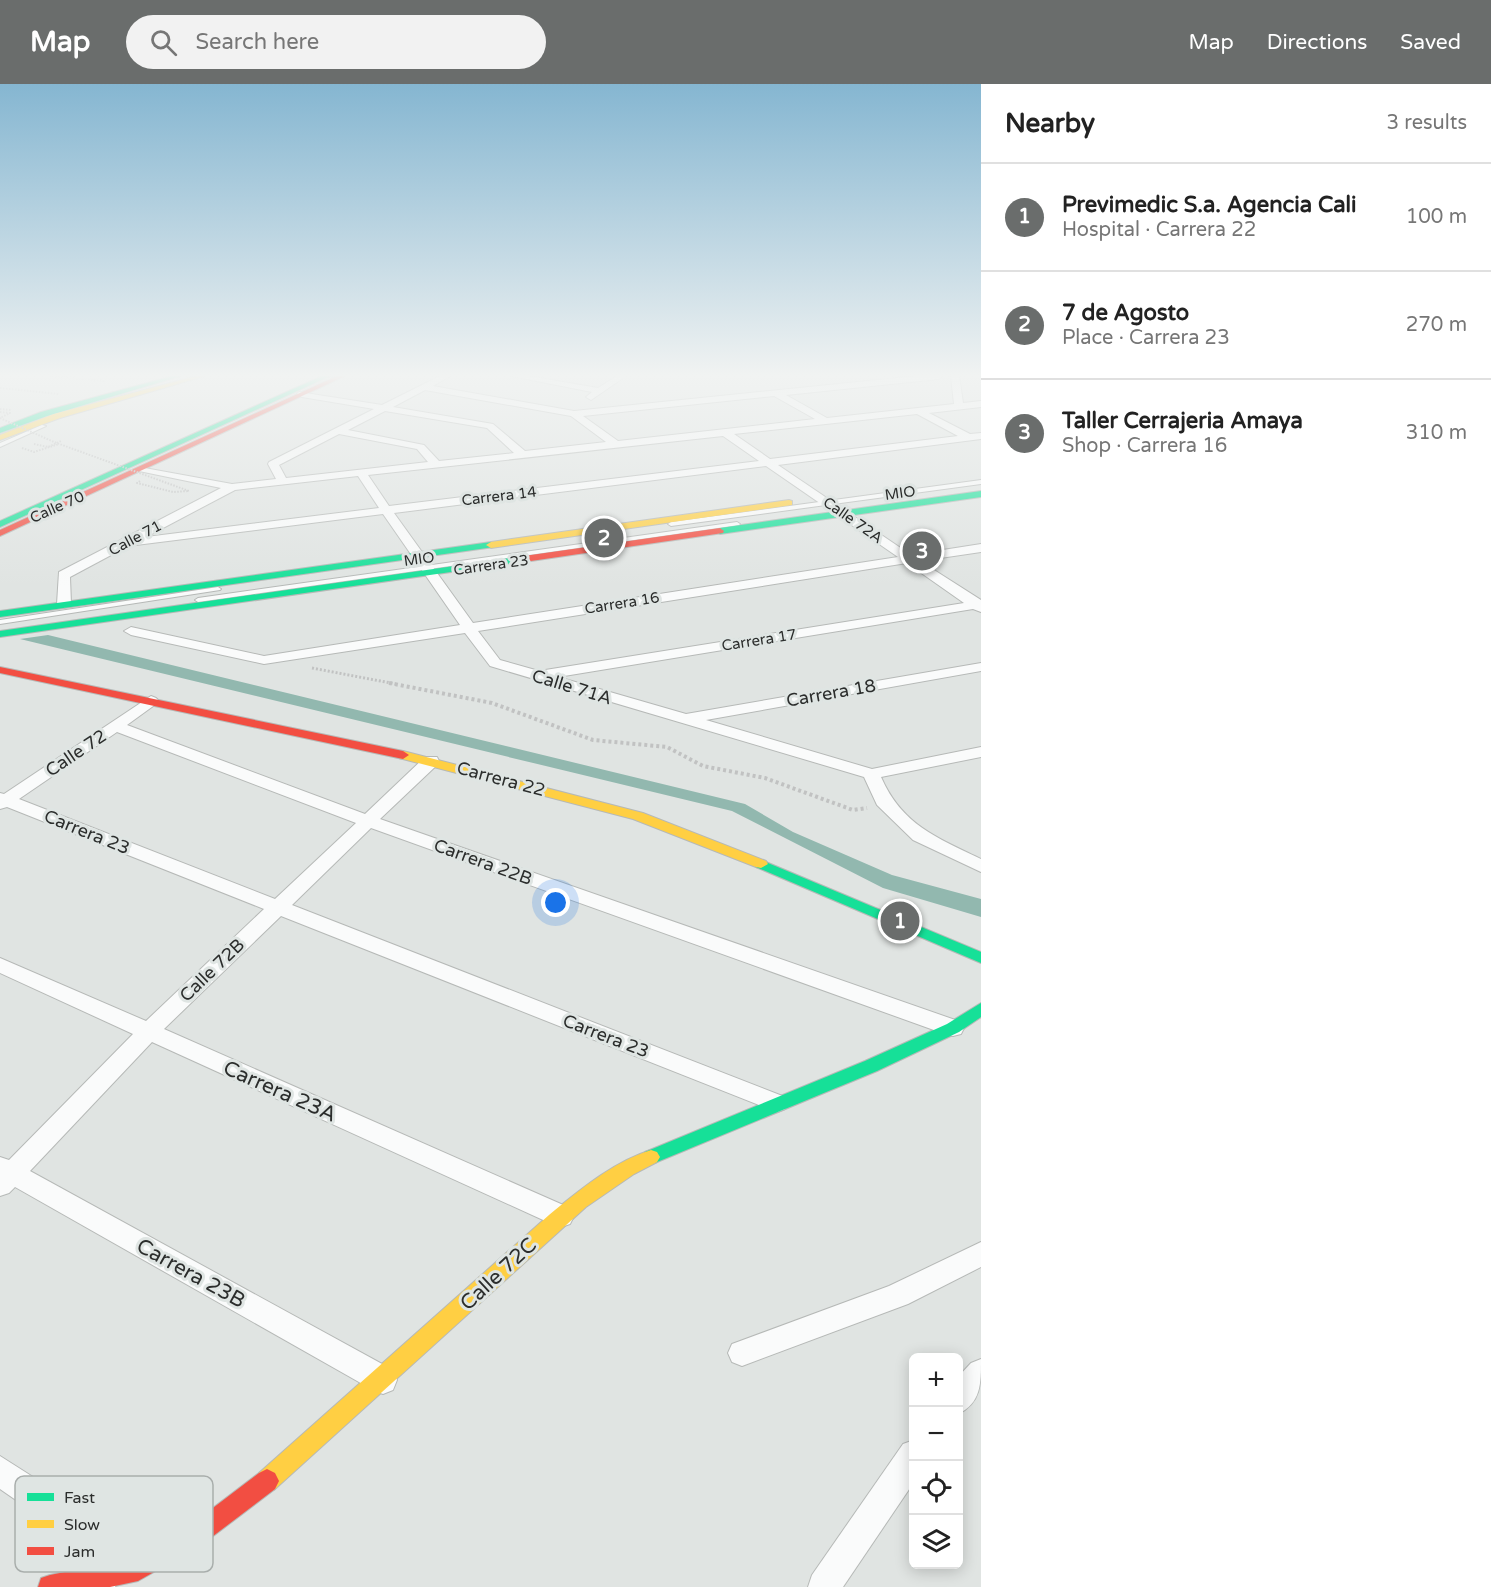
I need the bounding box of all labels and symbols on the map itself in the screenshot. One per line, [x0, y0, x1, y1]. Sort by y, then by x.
street label: Carrera 14 [460, 482, 538, 510]
street label: MIO [883, 482, 917, 504]
street label: Calle 70 [27, 487, 87, 527]
street label: Calle 72A [820, 493, 886, 547]
pin: 2 [584, 516, 624, 560]
street label: Calle 71 [105, 517, 165, 559]
pin: 3 [902, 528, 942, 574]
street label: MIO [402, 548, 436, 570]
street label: Carrera 23 [452, 551, 530, 579]
street label: Carrera 16 [583, 588, 661, 618]
street label: Carrera 17 [720, 625, 798, 655]
street label: Calle 71A [529, 664, 615, 710]
street label: Carrera 18 [784, 674, 878, 712]
street label: Calle 72 [41, 725, 111, 781]
street label: Carrera 22 [454, 757, 548, 801]
street label: Carrera 23 [41, 805, 133, 859]
street label: Carrera 22B [431, 834, 535, 890]
your location [541, 888, 570, 917]
pin: 1 [880, 898, 920, 944]
street label: Calle 72B [175, 934, 249, 1006]
street label: Carrera 23 [560, 1009, 652, 1063]
street label: Carrera 23A [219, 1055, 340, 1128]
street label: Carrera 23B [132, 1233, 249, 1314]
street label: Calle 72C [455, 1233, 542, 1316]
legend [15, 1476, 213, 1572]
text: Fast [64, 1488, 95, 1508]
text: Slow [64, 1515, 100, 1535]
text: Jam [64, 1542, 95, 1562]

